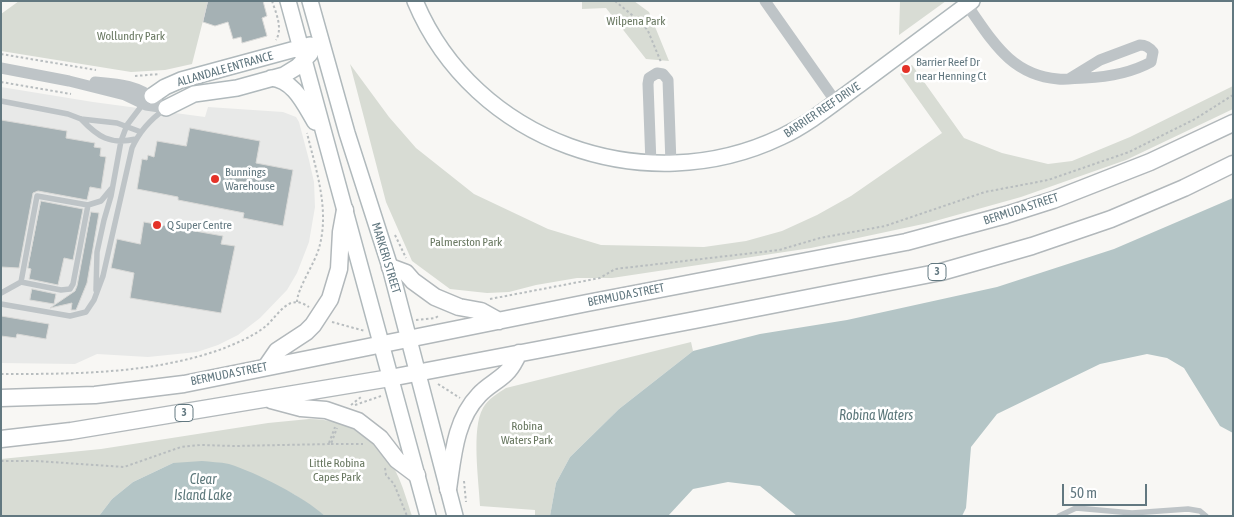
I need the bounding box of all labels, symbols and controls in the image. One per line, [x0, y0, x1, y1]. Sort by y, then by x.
park label: Wilpena Park [607, 14, 665, 28]
park label: Wollundry Park [97, 29, 165, 43]
street label: ALLANDALE ENTRANCE [175, 48, 275, 90]
place label: Barrier Reef Dr near Henning Ct [916, 55, 986, 83]
marker: Barrier Reef Dr near Henning Ct [900, 63, 912, 75]
street label: BARRIER REEF DRIVE [781, 79, 863, 141]
place label: Bunnings Warehouse [225, 165, 275, 193]
marker: Bunnings Warehouse [209, 173, 221, 185]
street label: BERMUDA STREET [982, 190, 1060, 228]
place label: Q Super Centre [167, 218, 232, 232]
marker: Q Super Centre [151, 219, 163, 231]
street label: MARKERI STREET [368, 221, 404, 295]
park label: Palmerston Park [430, 235, 502, 249]
road number: 3 [928, 264, 946, 280]
street label: BERMUDA STREET [586, 280, 666, 310]
street label: BERMUDA STREET [189, 359, 269, 389]
road number: 3 [175, 404, 193, 422]
water label: Robina Waters [839, 408, 913, 424]
park label: Robina Waters Park [501, 419, 553, 447]
park label: Little Robina Capes Park [309, 456, 365, 484]
water label: Clear Island Lake [174, 472, 232, 504]
scale bar [1064, 474, 1149, 506]
text: 50 m [1070, 484, 1097, 501]

